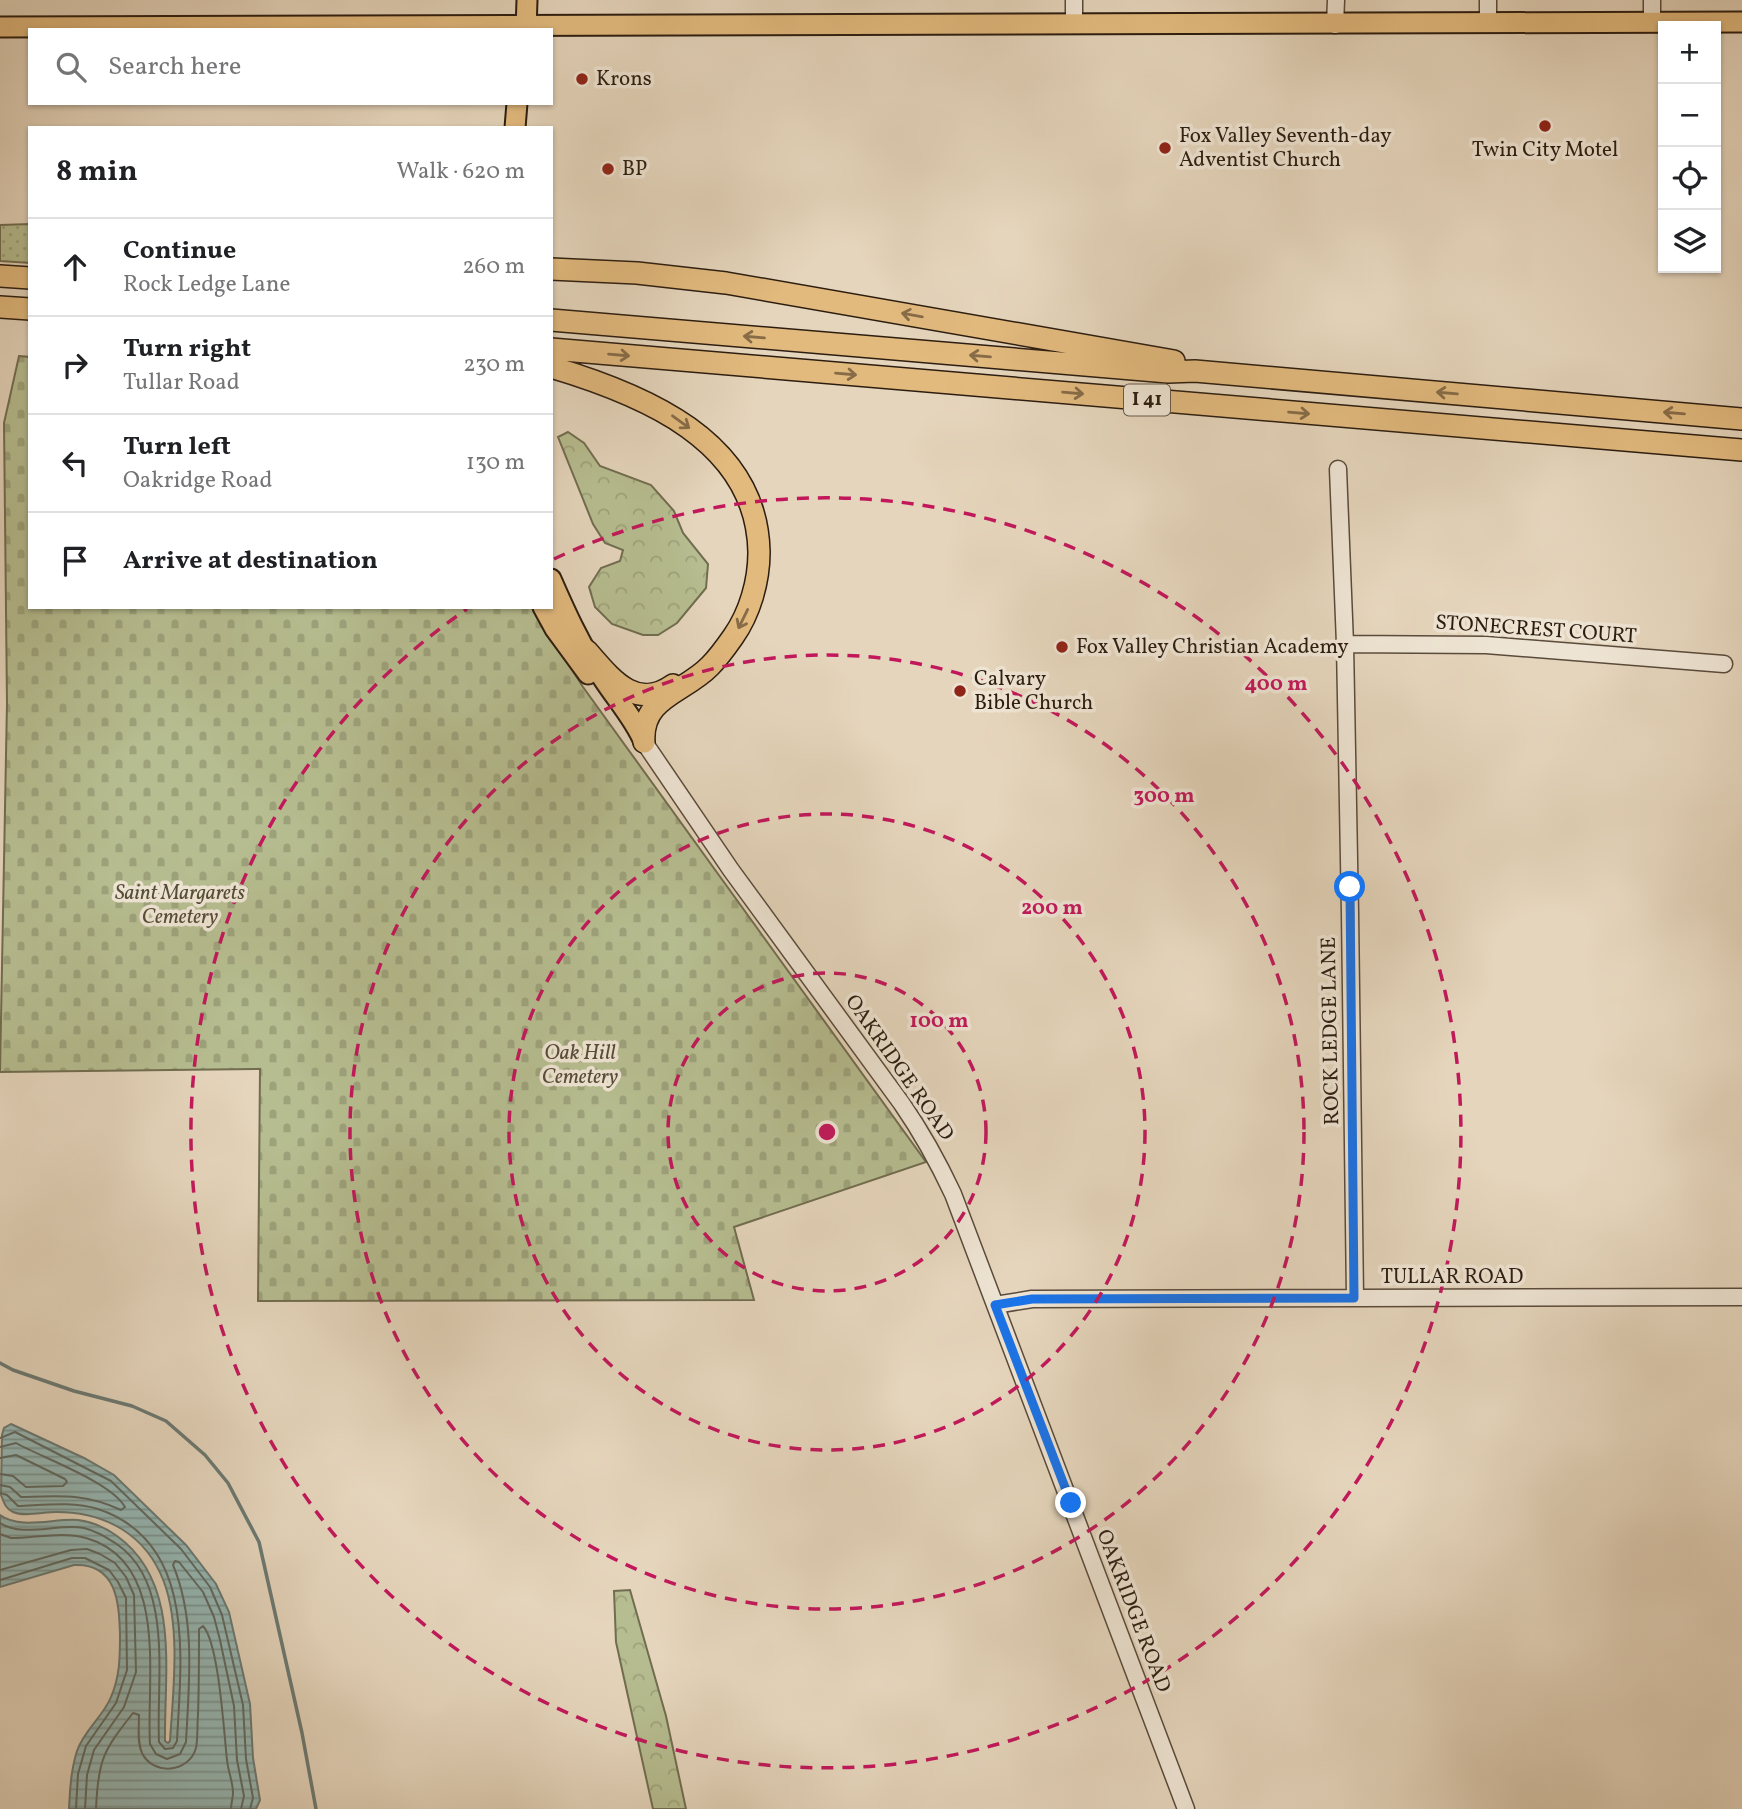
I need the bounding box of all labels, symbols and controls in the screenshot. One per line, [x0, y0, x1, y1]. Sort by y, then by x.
map controls [1658, 21, 1721, 273]
button: + [1658, 21, 1721, 84]
search box [28, 28, 553, 105]
icon: search [52, 48, 90, 86]
text: Search here [108, 49, 241, 85]
place label: Krons [596, 65, 652, 94]
marker: Krons [574, 71, 590, 87]
button: − [1658, 84, 1721, 147]
marker: Twin City Motel [1537, 118, 1553, 134]
place label: Fox Valley Seventh-day Adventist Church [1179, 122, 1392, 175]
place label: Twin City Motel [1472, 136, 1618, 165]
marker: Fox Valley Seventh-day Adventist Church [1157, 140, 1173, 156]
button: locate [1658, 147, 1721, 210]
text: 8 min [56, 151, 138, 193]
place label: BP [622, 155, 647, 184]
text: Walk · 620 m [396, 156, 525, 188]
marker: BP [600, 161, 616, 177]
button: layers [1658, 210, 1721, 273]
text: Continue [123, 233, 236, 269]
icon: ahead [56, 248, 94, 286]
text: 260 m [462, 251, 525, 283]
text: Rock Ledge Lane [123, 269, 290, 301]
one-way arrow [901, 308, 924, 322]
one-way arrow [743, 330, 765, 343]
text: Turn right [123, 331, 251, 367]
icon: right [56, 346, 94, 384]
text: 230 m [463, 349, 525, 381]
one-way arrow [607, 349, 630, 362]
one-way arrow [969, 349, 992, 362]
text: Tullar Road [123, 367, 240, 399]
one-way arrow [834, 368, 857, 381]
road number: I 41 [1124, 384, 1170, 416]
one-way arrow [1437, 386, 1459, 399]
one-way arrow [1061, 387, 1083, 400]
one-way arrow [1663, 406, 1686, 419]
one-way arrow [1288, 407, 1310, 420]
one-way arrow [671, 415, 690, 430]
text: Turn left [123, 429, 231, 465]
icon: left [56, 444, 94, 482]
text: 130 m [466, 447, 525, 479]
text: Oakridge Road [123, 465, 273, 497]
icon: arrive [56, 542, 94, 580]
text: Arrive at destination [123, 543, 378, 579]
one-way arrow [736, 608, 749, 629]
street label: STONECREST COURT [1434, 608, 1638, 652]
place label: Fox Valley Christian Academy [1076, 633, 1349, 662]
marker: Fox Valley Christian Academy [1054, 639, 1070, 655]
place label: Calvary Bible Church [974, 665, 1093, 718]
text: 400 m [1245, 670, 1307, 699]
marker: Calvary Bible Church [952, 683, 968, 699]
text: 300 m [1134, 782, 1194, 811]
route start [1334, 871, 1365, 902]
park label: Saint Margarets Cemetery [115, 879, 245, 932]
text: 200 m [1021, 894, 1083, 923]
street label: ROCK LEDGE LANE [1315, 937, 1347, 1125]
street label: OAKRIDGE ROAD [838, 989, 960, 1147]
text: 100 m [909, 1007, 969, 1036]
park label: Oak Hill Cemetery [542, 1039, 619, 1092]
centre of rings [815, 1120, 839, 1144]
street label: TULLAR ROAD [1381, 1263, 1523, 1292]
route end [1055, 1487, 1086, 1518]
street label: OAKRIDGE ROAD [1089, 1525, 1177, 1697]

